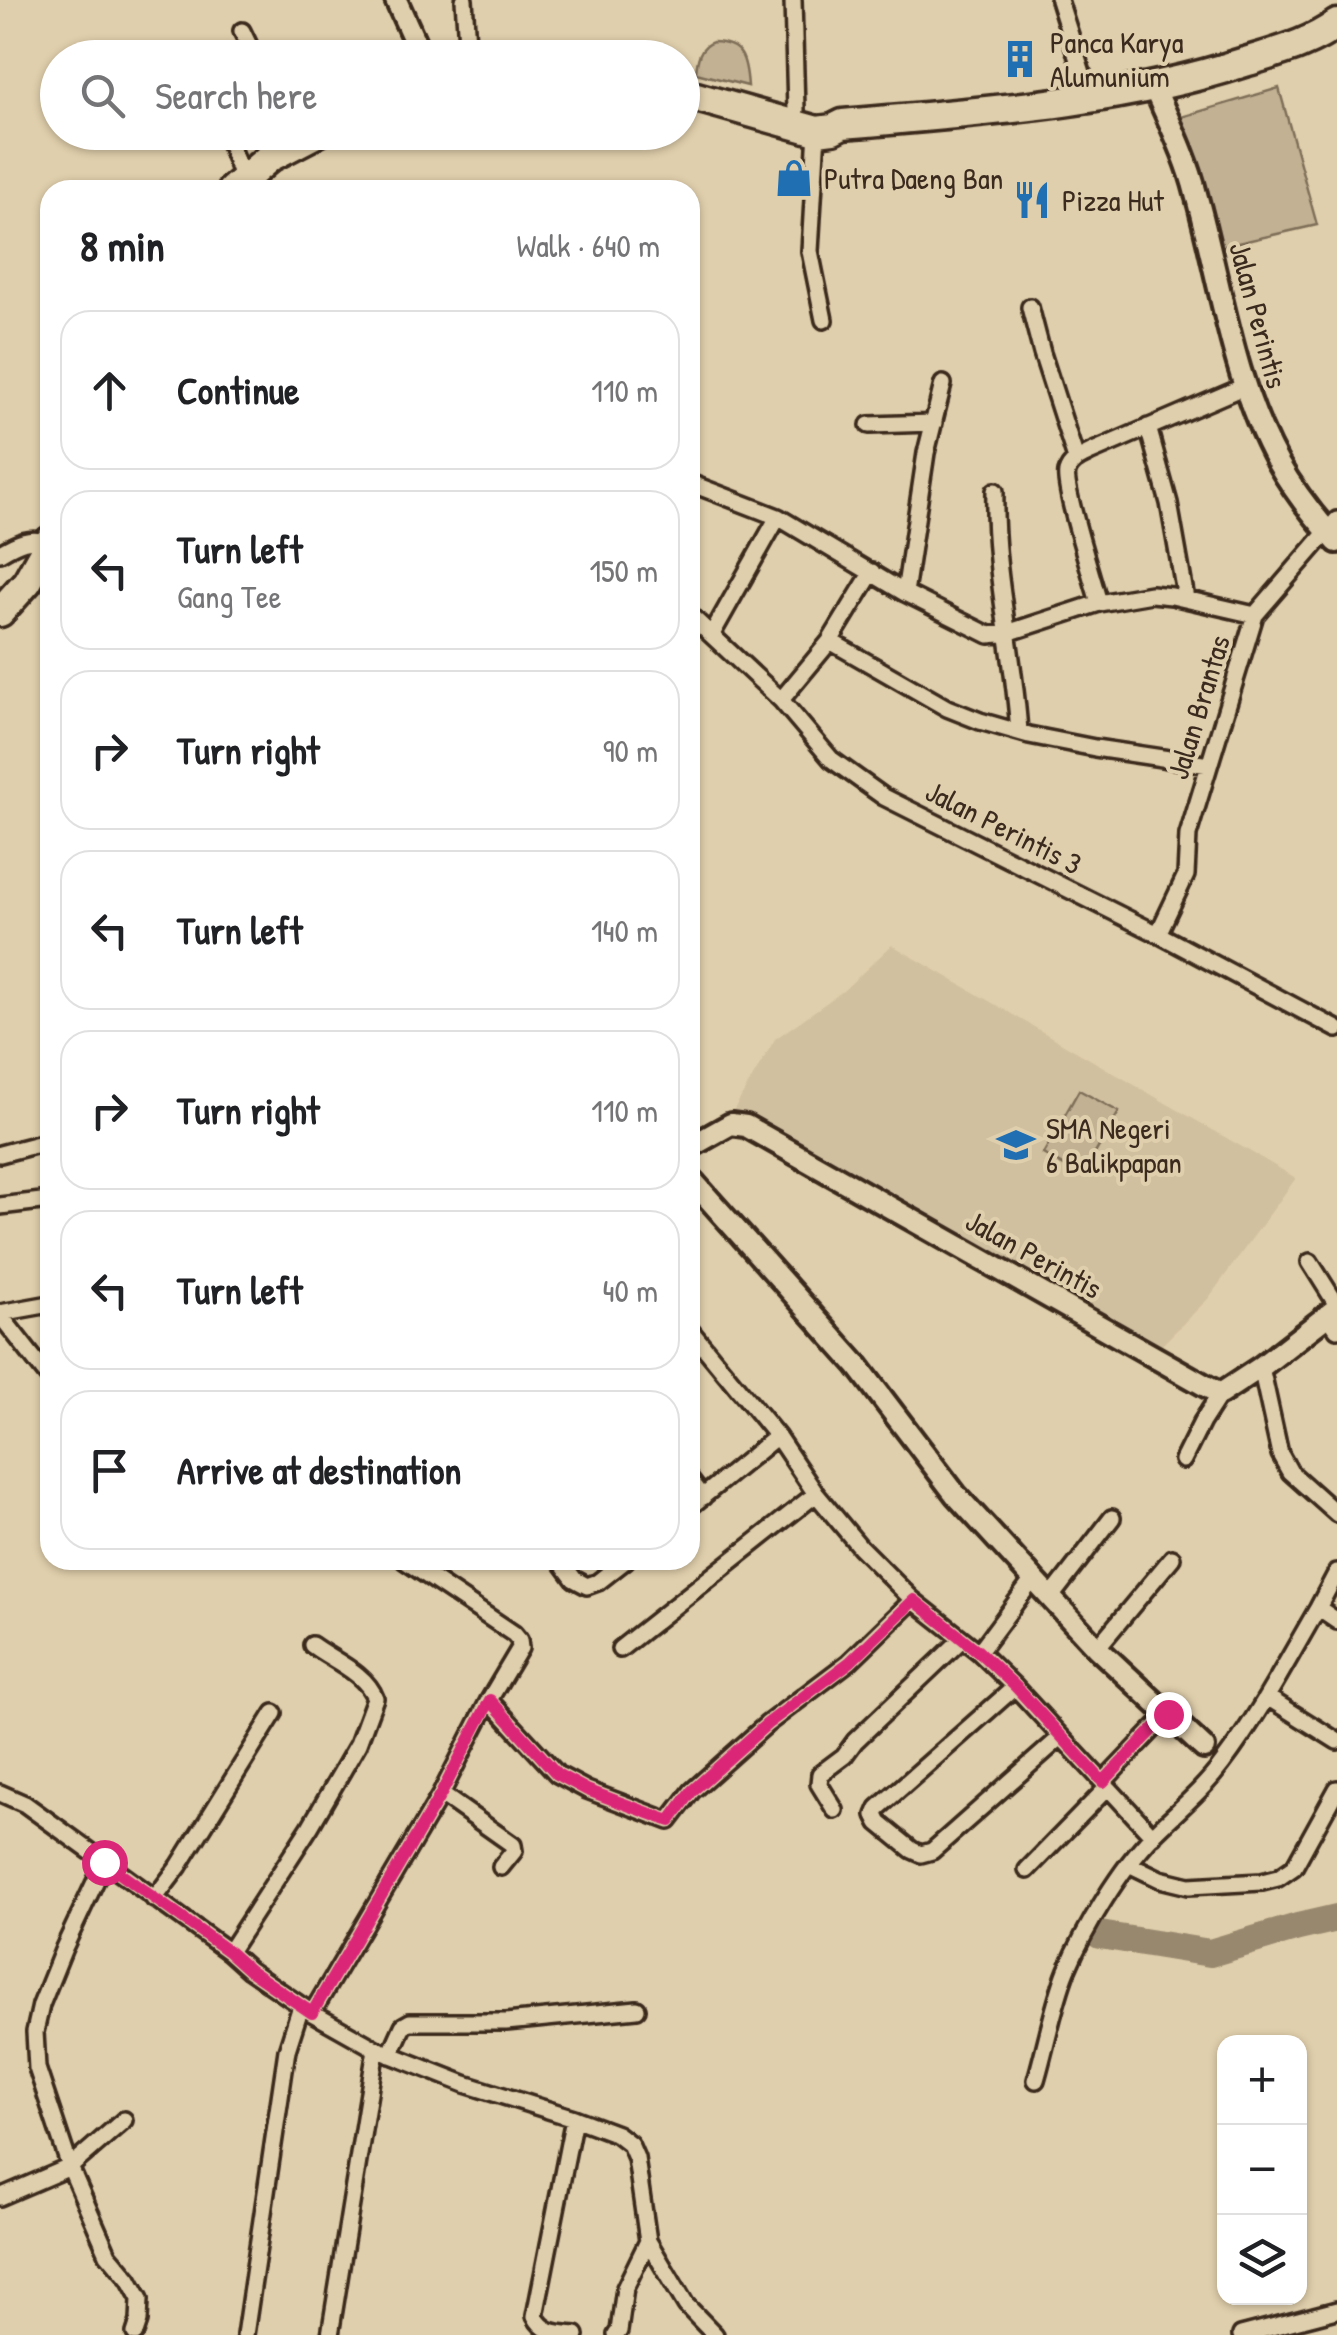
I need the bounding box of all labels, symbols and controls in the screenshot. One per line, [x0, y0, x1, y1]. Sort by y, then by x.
place label: Panca Karya Alumunium [1050, 22, 1184, 96]
building icon: Panca Karya Alumunium [999, 38, 1041, 80]
search box [40, 40, 700, 150]
icon: search [75, 68, 130, 123]
text: Search here [155, 69, 317, 121]
shop icon: Putra Daeng Ban [773, 157, 815, 199]
place label: Putra Daeng Ban [824, 158, 1003, 198]
restaurant icon: Pizza Hut [1011, 179, 1053, 221]
place label: Pizza Hut [1062, 180, 1165, 220]
text: 8 min [80, 217, 165, 274]
text: Walk · 640 m [517, 224, 660, 267]
street label: Jalan Perintis [1220, 237, 1298, 393]
icon: ahead [82, 363, 137, 418]
text: Continue [177, 364, 299, 416]
text: 110 m [591, 369, 658, 412]
text: Turn left [177, 523, 302, 575]
icon: left [82, 543, 137, 598]
text: 150 m [589, 549, 658, 592]
text: Gang Tee [177, 575, 281, 618]
street label: Jalan Brantas [1157, 630, 1239, 784]
icon: right [82, 723, 137, 778]
text: Turn right [177, 724, 320, 776]
text: 90 m [603, 729, 658, 772]
street label: Jalan Perintis 3 [919, 771, 1089, 883]
icon: left [82, 903, 137, 958]
text: Turn left [177, 904, 302, 956]
text: 140 m [591, 909, 658, 952]
icon: right [82, 1083, 137, 1138]
text: Turn right [177, 1084, 320, 1136]
text: 110 m [591, 1089, 658, 1132]
place label: SMA Negeri 6 Balikpapan [1046, 1108, 1182, 1182]
school or university icon: SMA Negeri 6 Balikpapan [995, 1124, 1037, 1166]
street label: Jalan Perintis [959, 1200, 1109, 1308]
icon: left [82, 1263, 137, 1318]
text: Turn left [177, 1264, 302, 1316]
text: 40 m [603, 1269, 658, 1312]
icon: arrive [82, 1443, 137, 1498]
text: Arrive at destination [177, 1444, 461, 1496]
route end [1146, 1692, 1192, 1738]
route start [82, 1840, 128, 1886]
map controls [1217, 2035, 1307, 2305]
button: + [1217, 2035, 1307, 2125]
button: − [1217, 2125, 1307, 2215]
button: layers [1217, 2215, 1307, 2305]

